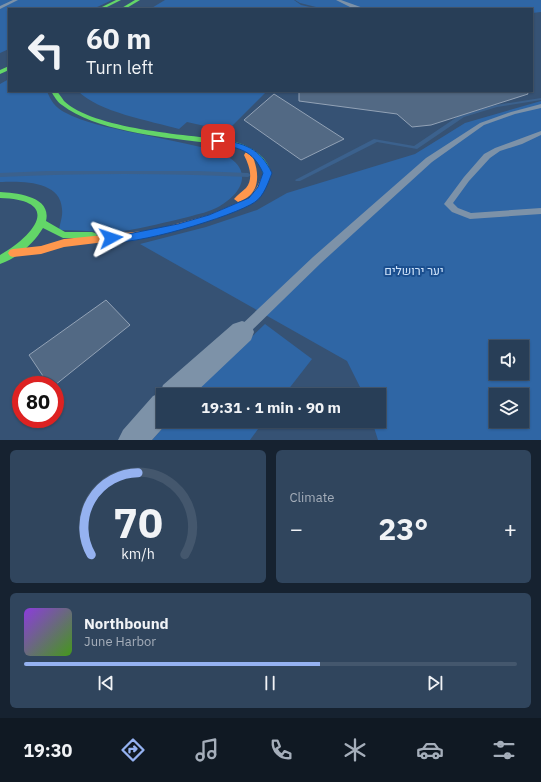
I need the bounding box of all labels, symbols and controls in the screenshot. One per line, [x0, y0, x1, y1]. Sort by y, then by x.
text: 60 m [86, 20, 151, 57]
icon: left [20, 24, 72, 76]
text: Turn left [86, 56, 154, 79]
pin [201, 124, 235, 158]
icon: arrive [207, 130, 229, 152]
position arrow [90, 217, 132, 259]
park label: יער ירושלים [384, 263, 444, 278]
map controls [489, 340, 529, 428]
button: sound [489, 340, 529, 380]
speed limit sign: 80 [12, 376, 64, 428]
button: layers [489, 388, 529, 428]
text: 19:31 · 1 min · 90 m [201, 398, 341, 417]
text: Climate [290, 489, 334, 506]
text: 70 [113, 494, 163, 548]
text: 23° [378, 509, 428, 548]
text: − [290, 514, 303, 543]
text: + [504, 514, 517, 543]
text: km/h [121, 543, 155, 562]
text: Northbound [84, 614, 169, 633]
text: June Harbor [84, 633, 156, 650]
icon: previous [95, 672, 117, 694]
icon: pause [259, 672, 281, 694]
icon: next [424, 672, 446, 694]
icon: directions [119, 736, 147, 764]
icon: music [193, 736, 221, 764]
icon: phone [267, 736, 295, 764]
icon: climate [341, 736, 369, 764]
icon: car [416, 736, 444, 764]
icon: filters [490, 736, 518, 764]
text: 19:30 [23, 739, 72, 762]

